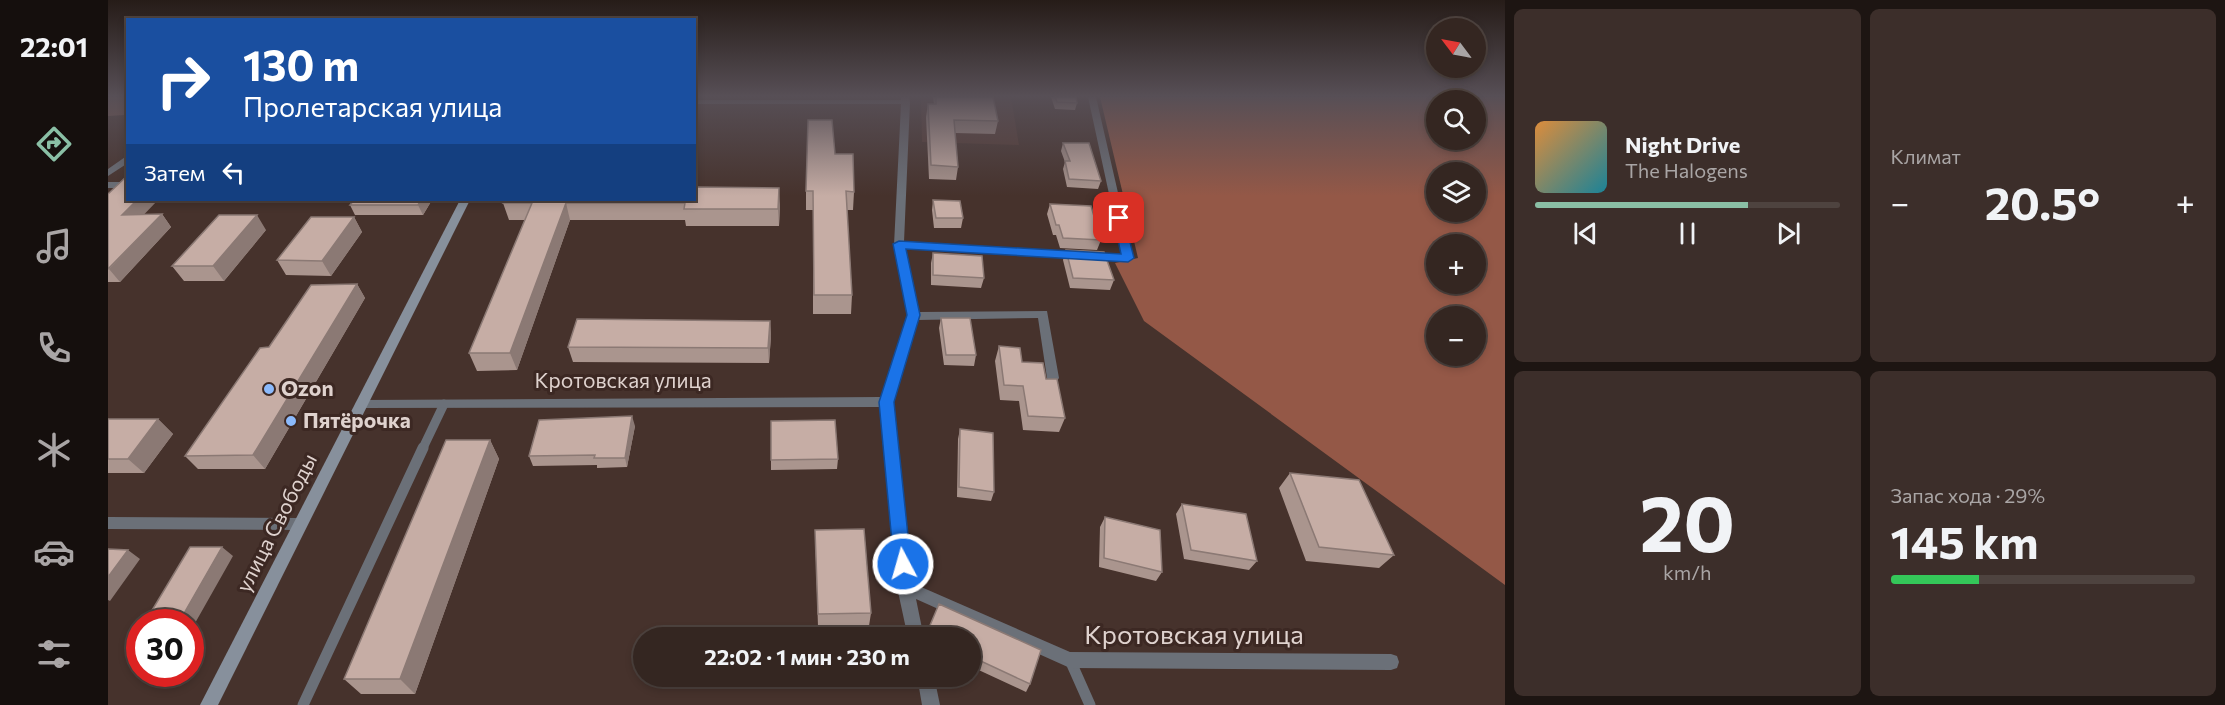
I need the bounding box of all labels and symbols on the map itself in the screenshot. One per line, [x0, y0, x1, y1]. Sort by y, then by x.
north arrow [1426, 18, 1486, 78]
pin [1093, 192, 1144, 243]
street label: Кротовская улица [534, 367, 712, 392]
place label: Ozon [281, 375, 334, 400]
marker: Ozon [262, 382, 276, 396]
place label: Пятёрочка [303, 407, 411, 432]
marker: Пятёрочка [284, 414, 298, 428]
street label: улица Свободы [230, 449, 321, 596]
position arrow [871, 532, 935, 596]
speed limit sign: 30 [126, 609, 204, 687]
street label: Кротовская улица [1084, 618, 1304, 649]

